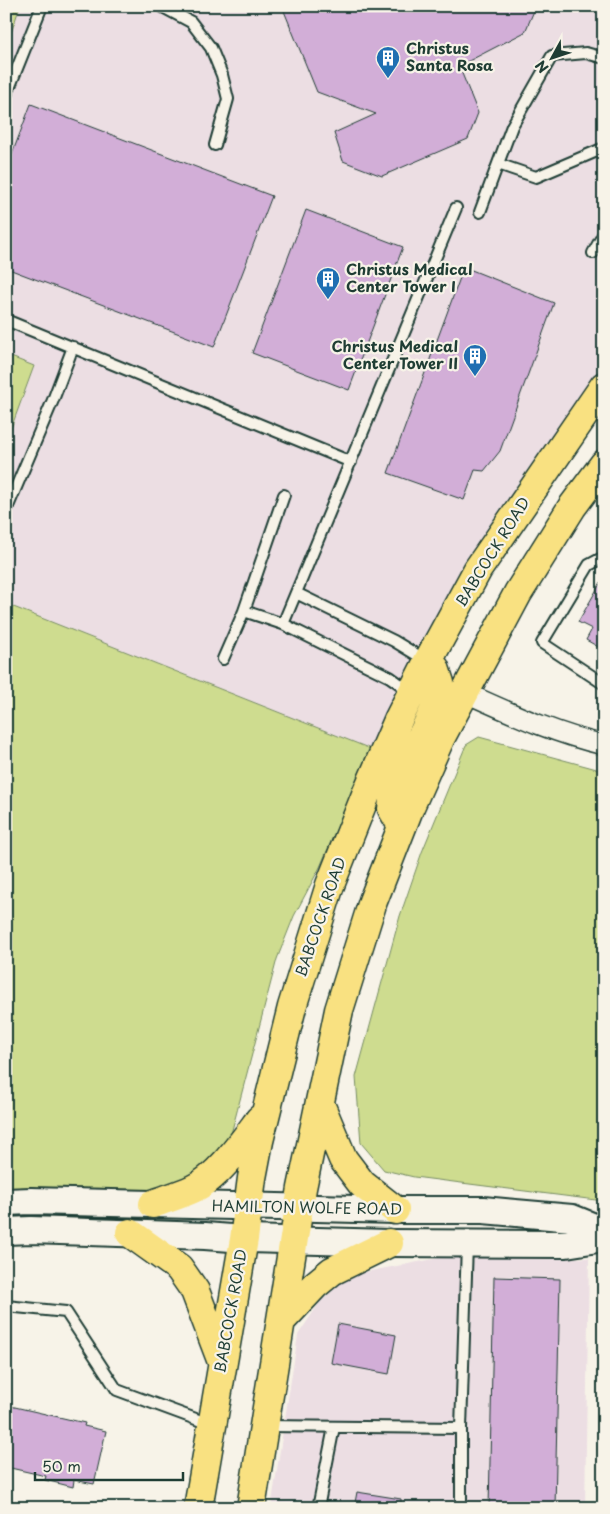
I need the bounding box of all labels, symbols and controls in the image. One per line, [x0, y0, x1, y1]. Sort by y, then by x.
north arrow [528, 32, 578, 82]
place label: Christus Santa Rosa [406, 36, 493, 76]
building icon: Christus Santa Rosa [375, 45, 401, 79]
text: N [530, 56, 553, 78]
place label: Christus Medical Center Tower I [346, 257, 473, 297]
building icon: Christus Medical Center Tower I [315, 266, 341, 300]
place label: Christus Medical Center Tower II [331, 334, 458, 374]
building icon: Christus Medical Center Tower II [462, 343, 488, 377]
street label: BABCOCK ROAD [449, 492, 535, 611]
street label: BABCOCK ROAD [288, 853, 351, 980]
street label: HAMILTON WOLFE ROAD [212, 1193, 402, 1220]
street label: BABCOCK ROAD [207, 1247, 252, 1375]
scale bar [35, 1449, 182, 1481]
text: 50 m [42, 1454, 81, 1477]

